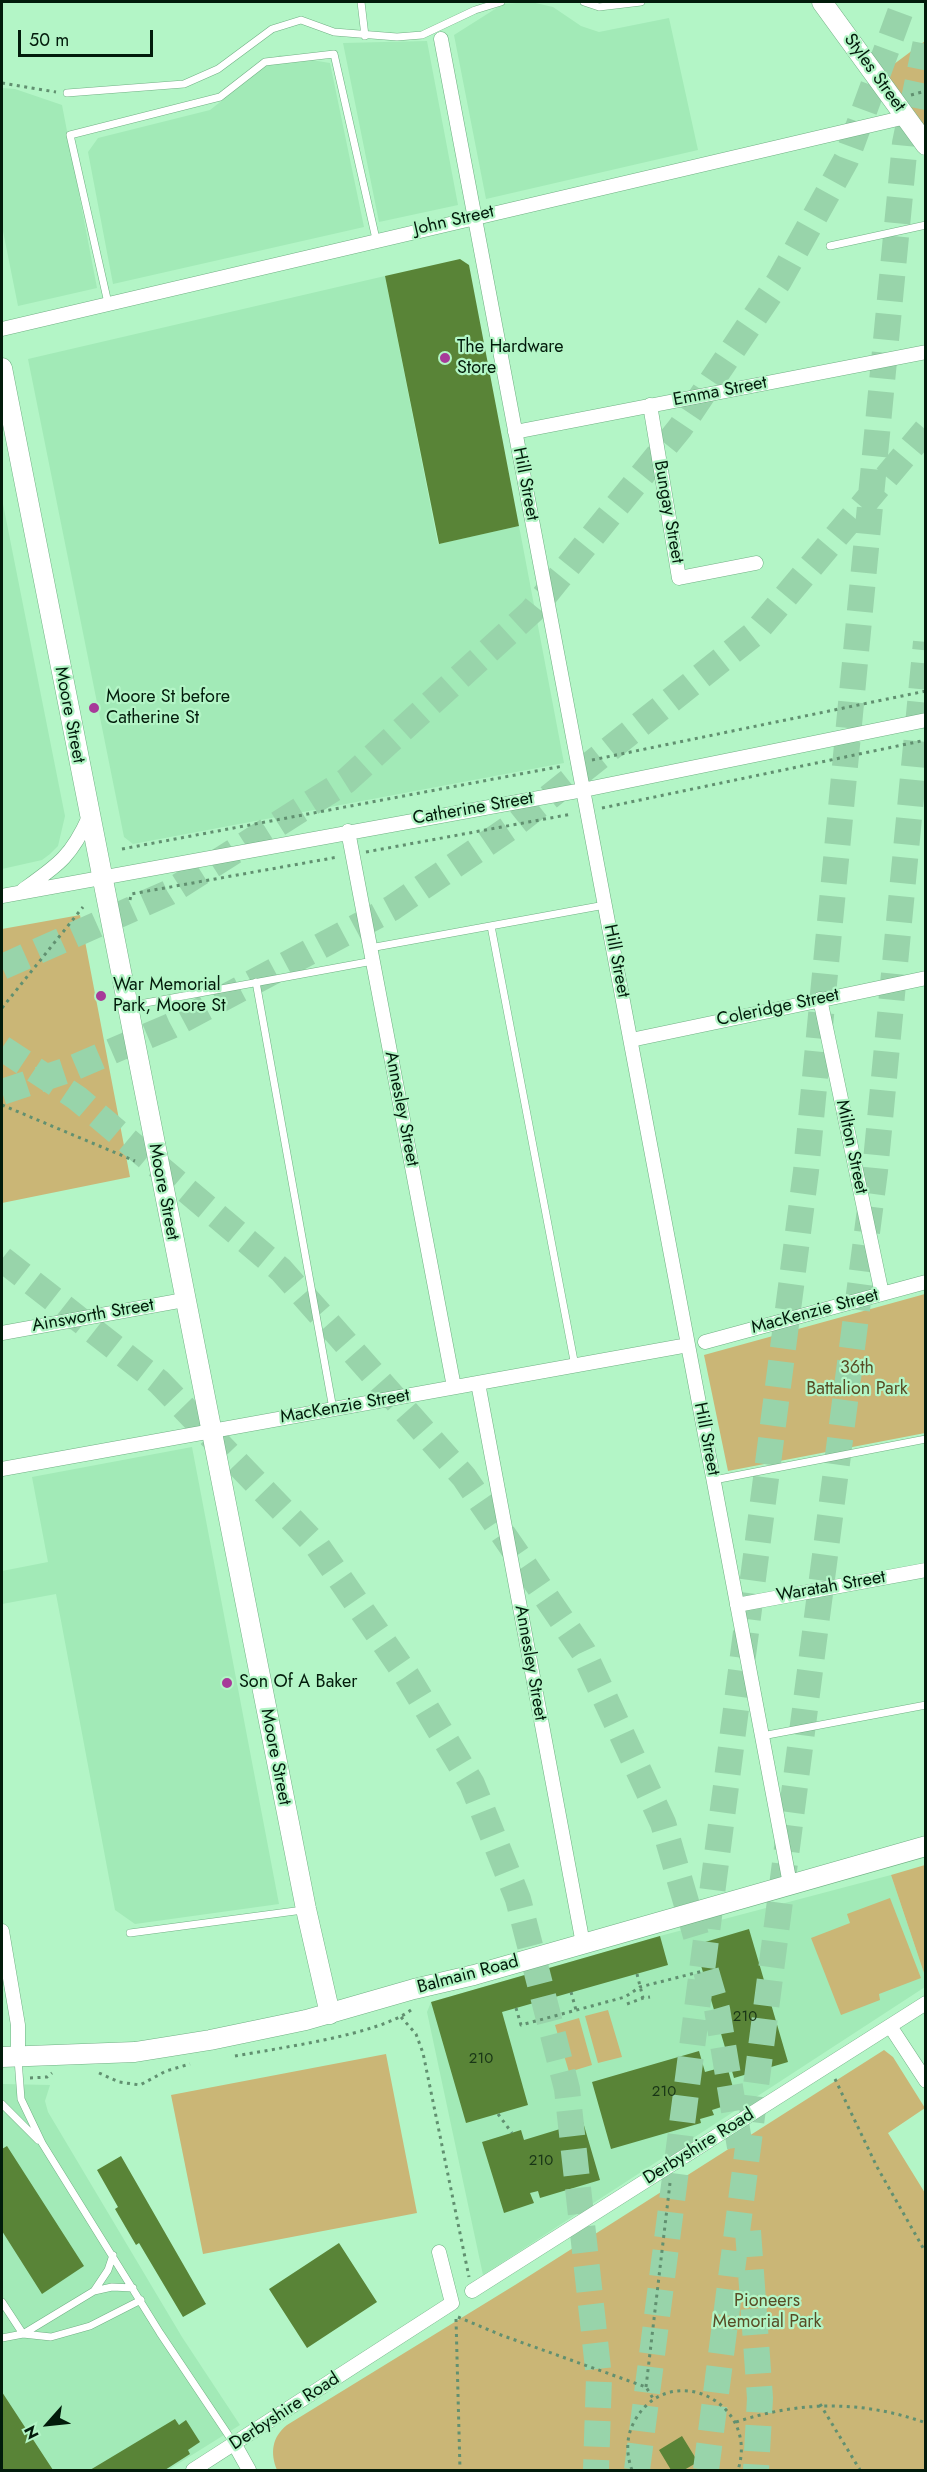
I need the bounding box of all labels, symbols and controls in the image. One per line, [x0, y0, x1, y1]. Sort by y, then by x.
scale bar [21, 18, 156, 56]
text: 50 m [29, 27, 69, 53]
street label: Styles Street [838, 30, 910, 116]
street label: John Street [412, 201, 496, 241]
place label: The Hardware Store [457, 337, 564, 380]
marker: The Hardware Store [438, 351, 452, 365]
street label: Emma Street [671, 372, 769, 412]
street label: Hill Street [507, 446, 543, 522]
street label: Bungay Street [648, 459, 688, 565]
street label: Moore Street [49, 665, 89, 765]
place label: Moore St before Catherine St [106, 687, 230, 730]
marker: Moore St before Catherine St [87, 701, 101, 715]
street label: Catherine Street [411, 788, 535, 830]
street label: Hill Street [598, 923, 634, 999]
place label: War Memorial Park, Moore St [113, 975, 226, 1018]
street label: Coleridge Street [715, 984, 841, 1032]
marker: War Memorial Park, Moore St [94, 989, 108, 1003]
street label: Annesley Street [379, 1050, 423, 1168]
street label: Milton Street [831, 1098, 871, 1196]
street label: Moore Street [143, 1142, 183, 1242]
street label: MacKenzie Street [749, 1285, 881, 1339]
street label: Ainsworth Street [30, 1295, 156, 1337]
park label: 36th Battalion Park [806, 1358, 908, 1400]
street label: MacKenzie Street [279, 1385, 411, 1429]
street label: Hill Street [688, 1401, 724, 1477]
street label: Waratah Street [775, 1567, 887, 1607]
street label: Annesley Street [509, 1604, 551, 1722]
place label: Son Of A Baker [239, 1672, 357, 1694]
marker: Son Of A Baker [220, 1676, 234, 1690]
street label: Moore Street [255, 1707, 295, 1807]
street label: Balmain Road [415, 1951, 521, 1999]
house number: 210 [733, 2008, 757, 2026]
house number: 210 [469, 2050, 493, 2068]
house number: 210 [652, 2083, 676, 2101]
street label: Derbyshire Road [640, 2104, 758, 2190]
house number: 210 [529, 2152, 553, 2170]
park label: Pioneers Memorial Park [713, 2291, 821, 2334]
street label: Derbyshire Road [226, 2369, 344, 2455]
north arrow [18, 2394, 78, 2454]
text: N [18, 2422, 45, 2443]

